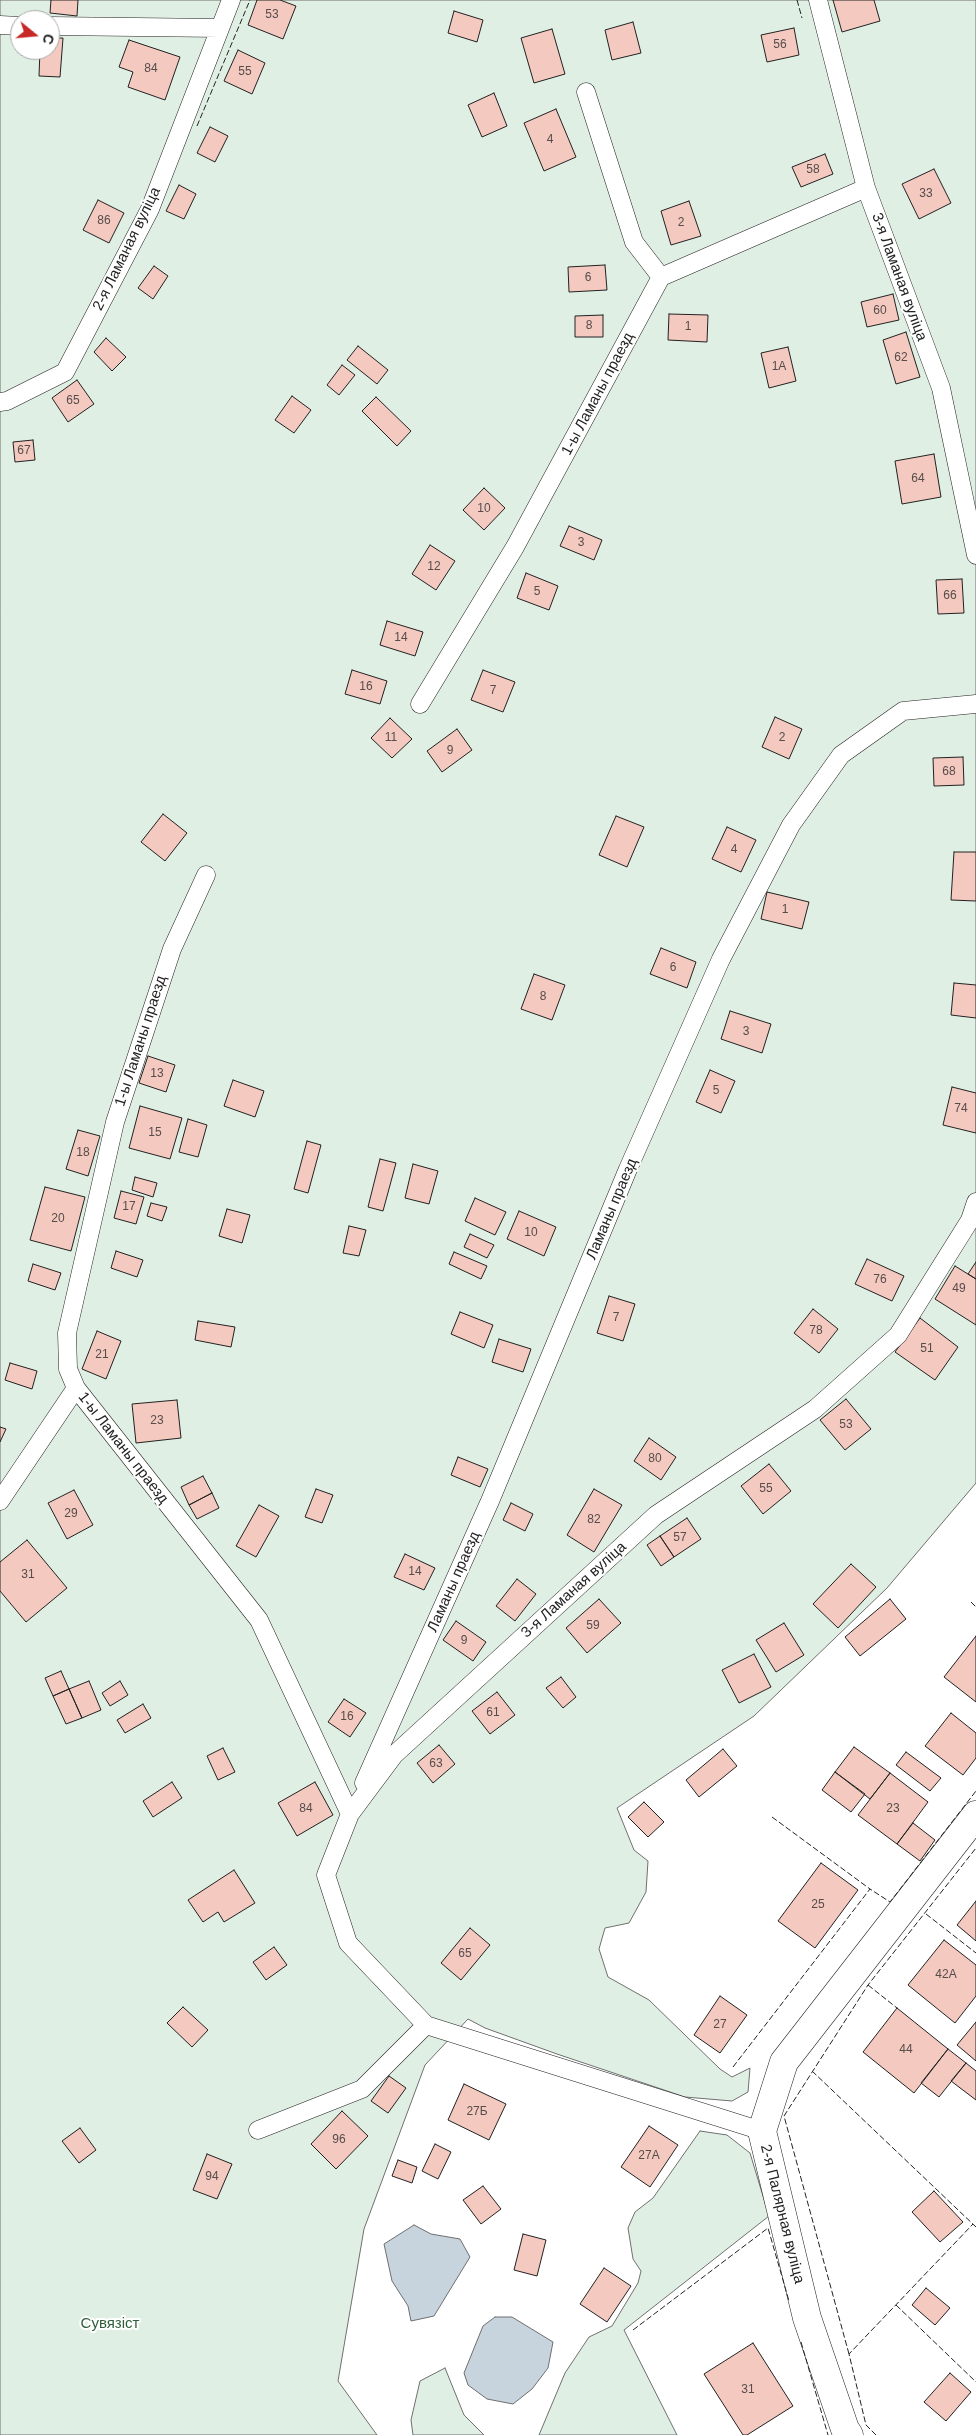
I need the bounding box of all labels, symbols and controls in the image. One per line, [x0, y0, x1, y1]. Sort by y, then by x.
house number: 53 [265, 8, 279, 22]
north arrow [10, 10, 60, 60]
text: С [39, 32, 58, 46]
house number: 56 [773, 38, 787, 52]
house number: 84 [144, 62, 158, 76]
house number: 55 [238, 65, 252, 79]
house number: 4 [547, 133, 553, 147]
house number: 58 [806, 163, 820, 177]
street label: 2-я Ламаная вуліца [89, 184, 165, 314]
house number: 33 [919, 187, 933, 201]
street label: 3-я Ламаная вуліца [867, 210, 931, 344]
house number: 86 [97, 214, 111, 228]
house number: 2 [678, 216, 684, 230]
house number: 6 [585, 271, 591, 285]
house number: 60 [873, 304, 887, 318]
house number: 8 [586, 319, 592, 333]
house number: 1 [685, 320, 691, 334]
street label: 1-ы Ламаны праезд [558, 330, 638, 458]
house number: 62 [894, 351, 908, 365]
house number: 1А [772, 360, 786, 374]
house number: 65 [66, 394, 80, 408]
house number: 67 [17, 444, 31, 458]
house number: 64 [911, 472, 925, 486]
house number: 10 [477, 502, 491, 516]
house number: 3 [578, 536, 584, 550]
house number: 12 [427, 560, 441, 574]
house number: 5 [534, 585, 540, 599]
house number: 66 [943, 589, 957, 603]
house number: 14 [394, 631, 408, 645]
house number: 16 [359, 680, 373, 694]
house number: 7 [490, 684, 496, 698]
house number: 11 [385, 731, 397, 745]
house number: 2 [779, 731, 785, 745]
house number: 9 [447, 744, 453, 758]
house number: 68 [942, 765, 956, 779]
house number: 4 [731, 843, 737, 857]
house number: 1 [782, 903, 788, 917]
house number: 6 [670, 961, 676, 975]
street label: 1-ы Ламаны праезд [111, 973, 171, 1109]
house number: 8 [540, 990, 546, 1004]
house number: 3 [743, 1025, 749, 1039]
house number: 13 [150, 1067, 164, 1081]
house number: 5 [713, 1084, 719, 1098]
house number: 74 [954, 1102, 968, 1116]
house number: 15 [148, 1126, 162, 1140]
house number: 18 [76, 1146, 90, 1160]
street label: Ламаны праезд [583, 1156, 641, 1262]
house number: 17 [122, 1200, 136, 1214]
house number: 20 [51, 1212, 65, 1226]
house number: 10 [524, 1226, 538, 1240]
house number: 76 [873, 1273, 887, 1287]
house number: 49 [952, 1282, 966, 1296]
house number: 7 [613, 1311, 619, 1325]
house number: 78 [809, 1324, 823, 1338]
house number: 51 [920, 1342, 934, 1356]
house number: 21 [95, 1348, 109, 1362]
street label: 1-ы Ламаны праезд [74, 1389, 172, 1507]
house number: 23 [150, 1414, 164, 1428]
house number: 53 [839, 1418, 853, 1432]
house number: 80 [648, 1452, 662, 1466]
house number: 55 [759, 1482, 773, 1496]
house number: 29 [64, 1507, 78, 1521]
house number: 82 [587, 1513, 601, 1527]
street label: Ламаны праезд [424, 1529, 484, 1635]
house number: 57 [673, 1531, 687, 1545]
street label: 3-я Ламаная вуліца [518, 1538, 630, 1642]
house number: 14 [408, 1565, 422, 1579]
house number: 31 [21, 1568, 35, 1582]
house number: 59 [586, 1619, 600, 1633]
house number: 9 [461, 1634, 467, 1648]
house number: 61 [486, 1706, 500, 1720]
house number: 16 [340, 1710, 354, 1724]
house number: 63 [429, 1757, 443, 1771]
house number: 84 [299, 1802, 313, 1816]
house number: 23 [886, 1802, 900, 1816]
house number: 25 [811, 1898, 825, 1912]
house number: 65 [458, 1947, 472, 1961]
house number: 42А [935, 1968, 957, 1982]
house number: 27 [713, 2018, 727, 2032]
house number: 44 [899, 2043, 913, 2057]
house number: 27Б [466, 2105, 488, 2119]
house number: 96 [332, 2133, 346, 2147]
street label: 2-я Палярная вуліца [756, 2143, 808, 2285]
house number: 27А [638, 2149, 660, 2163]
house number: 94 [205, 2170, 219, 2184]
park label: Сувязіст [81, 2315, 139, 2333]
house number: 31 [741, 2383, 755, 2397]

